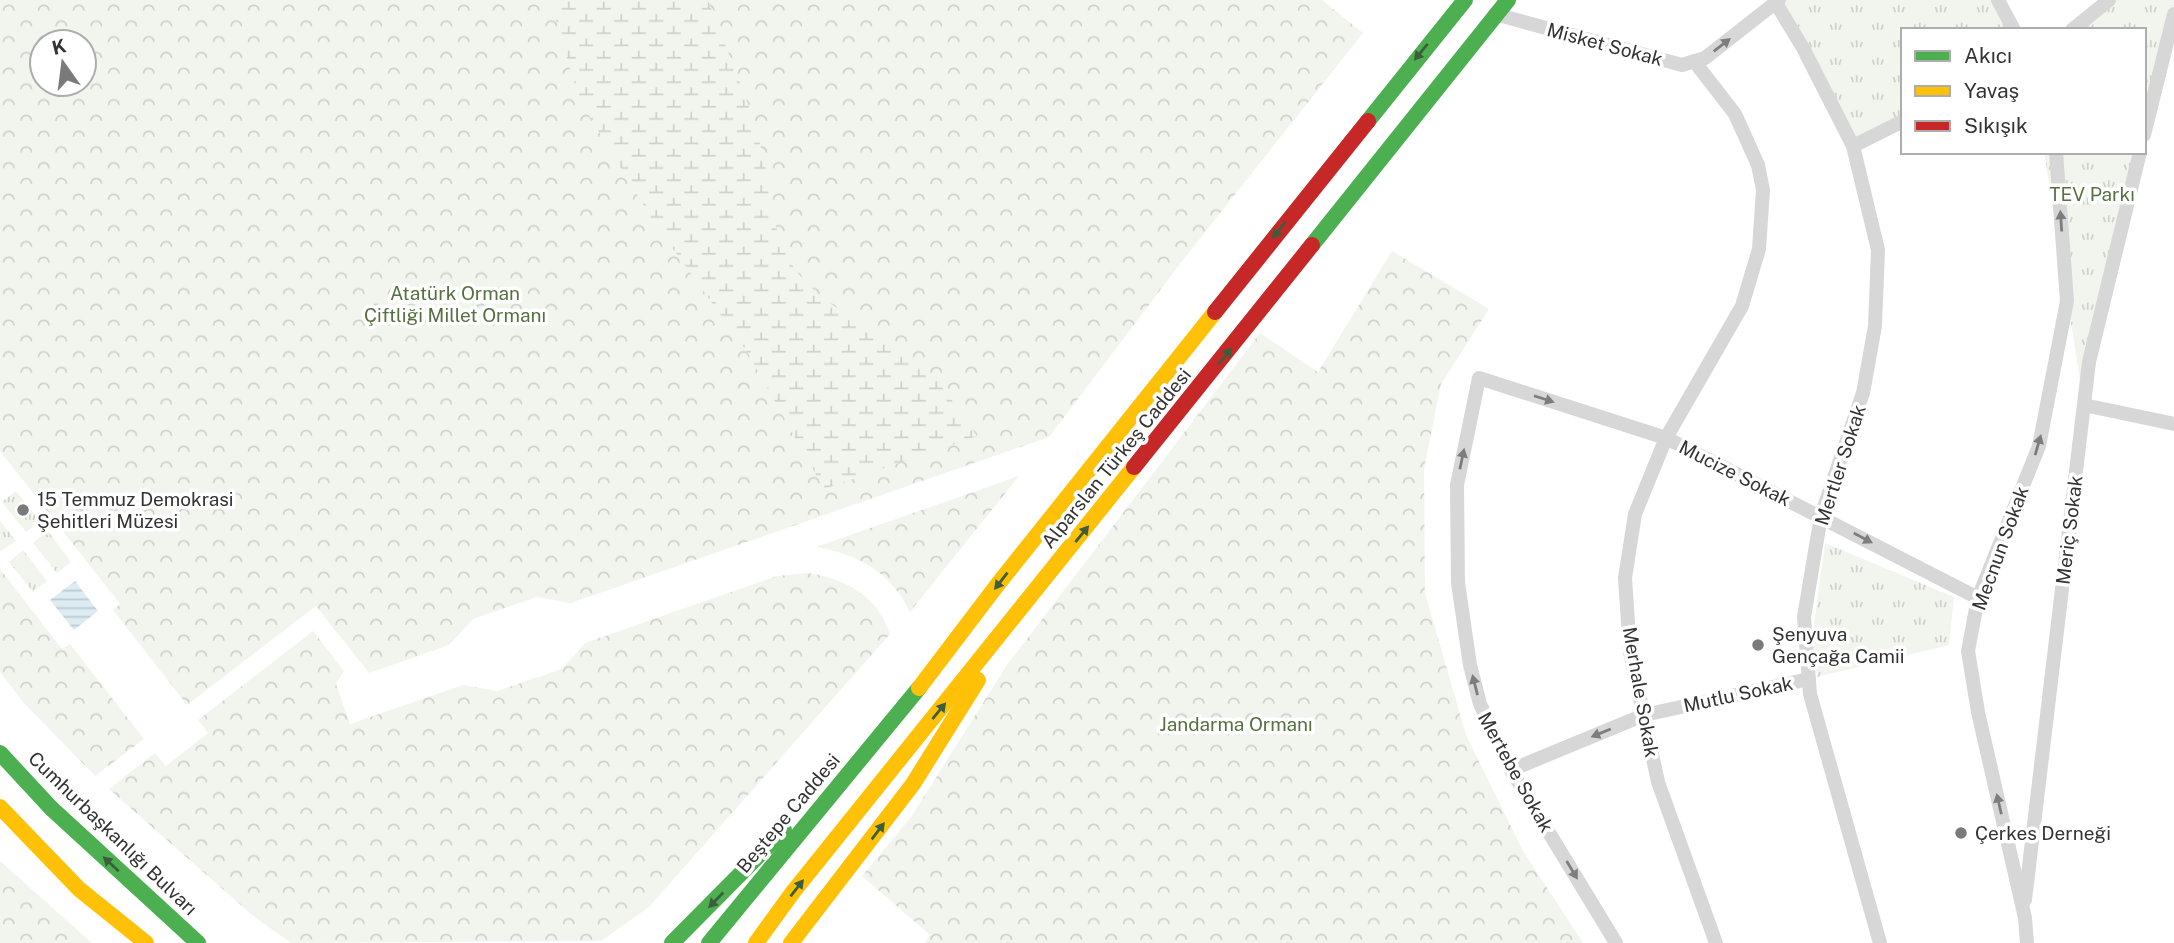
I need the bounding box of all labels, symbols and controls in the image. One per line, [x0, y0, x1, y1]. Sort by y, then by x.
street label: Misket Sokak [1545, 18, 1666, 70]
north arrow [28, 28, 98, 98]
legend [1901, 28, 2146, 154]
text: K [50, 34, 69, 59]
one-way arrow [1713, 37, 1731, 52]
one-way arrow [1414, 43, 1429, 60]
text: Akıcı [1964, 43, 2012, 68]
text: Yavaş [1964, 78, 2019, 103]
text: Sıkışık [1964, 113, 2028, 138]
park label: TEV Parkı [2049, 183, 2135, 205]
one-way arrow [2055, 210, 2066, 232]
one-way arrow [1272, 220, 1287, 238]
park label: Atatürk Orman Çiftliği Millet Ormanı [364, 282, 546, 326]
one-way arrow [1217, 348, 1232, 366]
street label: Alparslan Türkeş Caddesi [1037, 364, 1195, 552]
one-way arrow [1533, 394, 1554, 404]
street label: Mertler Sokak [1810, 402, 1870, 528]
street label: Mucize Sokak [1676, 435, 1795, 511]
one-way arrow [2034, 435, 2044, 456]
one-way arrow [1456, 448, 1467, 470]
street label: Meriç Sokak [2051, 474, 2087, 586]
street label: Mecnun Sokak [1967, 483, 2033, 613]
place label: 15 Temmuz Demokrasi Şehitleri Müzesi [37, 488, 234, 532]
marker: 15 Temmuz Demokrasi Şehitleri Müzesi [15, 502, 31, 518]
one-way arrow [1074, 525, 1089, 542]
one-way arrow [1854, 532, 1873, 544]
one-way arrow [994, 572, 1009, 589]
place label: Şenyuva Gençağa Camii [1772, 623, 1904, 667]
street label: Merhale Sokak [1619, 625, 1663, 759]
marker: Şenyuva Gençağa Camii [1750, 637, 1766, 653]
street label: Mutlu Sokak [1681, 672, 1795, 716]
one-way arrow [1469, 674, 1480, 696]
one-way arrow [932, 702, 947, 720]
street label: Mertebe Sokak [1474, 708, 1558, 836]
park label: Jandarma Ormanı [1159, 713, 1313, 735]
one-way arrow [1590, 727, 1611, 738]
street label: Cumhurbaşkanlığı Bulvarı [24, 747, 202, 919]
street label: Beştepe Caddesi [732, 749, 844, 877]
one-way arrow [1994, 793, 2005, 815]
one-way arrow [870, 822, 884, 840]
place label: Çerkes Derneği [1975, 822, 2111, 844]
marker: Çerkes Derneği [1953, 825, 1969, 841]
one-way arrow [103, 856, 120, 872]
one-way arrow [1565, 861, 1578, 880]
one-way arrow [789, 879, 803, 897]
one-way arrow [707, 892, 724, 909]

